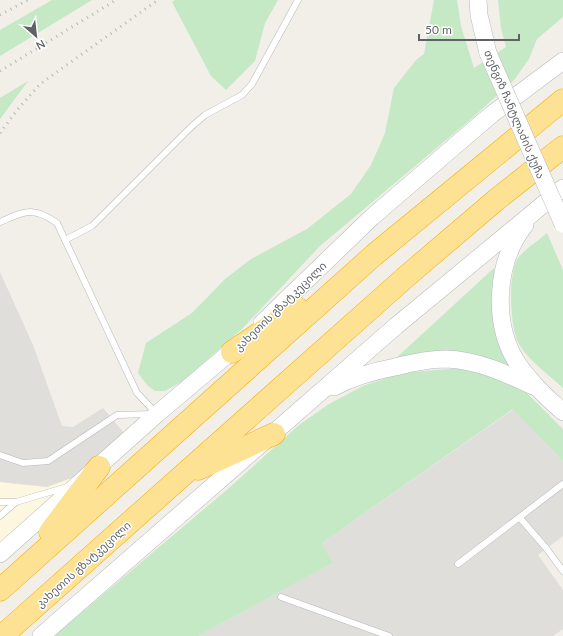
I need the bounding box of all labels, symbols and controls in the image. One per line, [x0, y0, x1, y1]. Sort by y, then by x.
north arrow [16, 16, 56, 56]
scale bar [419, 16, 519, 42]
text: 50 m [425, 22, 452, 37]
text: N [34, 38, 48, 53]
street label: თენგიზ ჩანტლაძის ქუჩა [481, 48, 548, 181]
street label: კახეთის გზატკეცილი [231, 259, 329, 354]
street label: კახეთის გზატკეცილი [33, 518, 134, 611]

